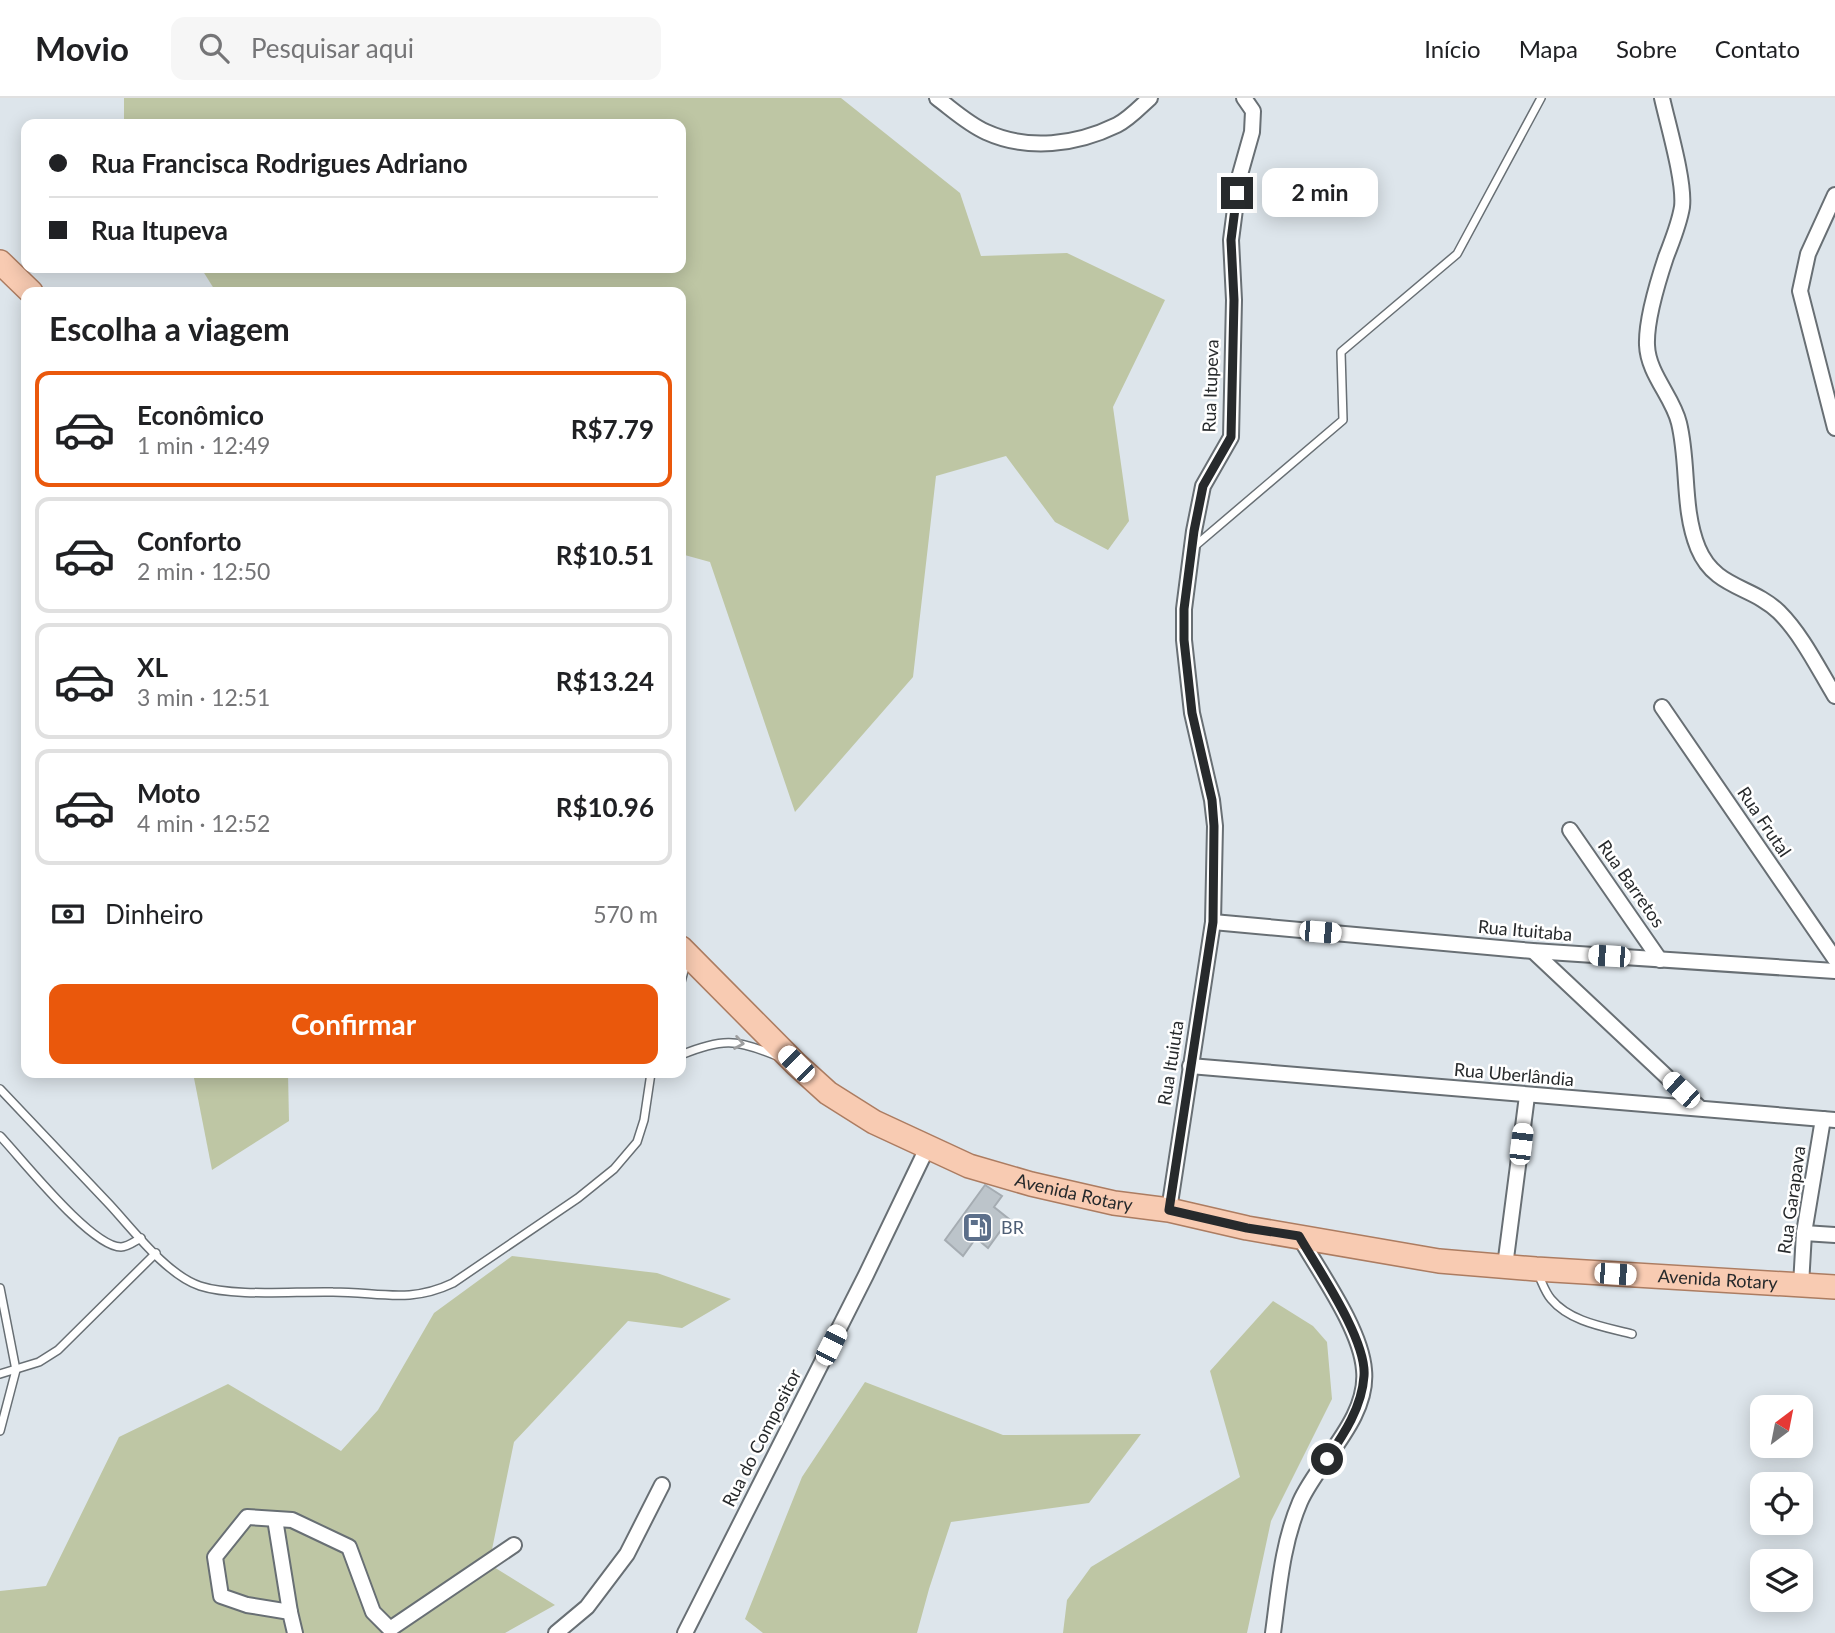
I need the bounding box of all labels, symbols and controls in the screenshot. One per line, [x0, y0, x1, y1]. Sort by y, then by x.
search box [171, 17, 661, 80]
text: Movio [35, 28, 129, 68]
icon: search [195, 29, 233, 67]
text: Pesquisar aqui [251, 32, 414, 64]
text: Início [1424, 34, 1481, 63]
text: Mapa [1519, 34, 1578, 63]
text: Sobre [1616, 34, 1677, 63]
text: Contato [1715, 34, 1800, 63]
text: Rua Francisca Rodrigues Adriano [91, 147, 468, 179]
callout: 2 min [1262, 168, 1377, 217]
route end [1221, 177, 1253, 209]
text: 2 min [1291, 178, 1349, 206]
text: Rua Itupeva [91, 214, 228, 246]
text: Escolha a viagem [49, 309, 290, 348]
street label: Rua Itupeva [1197, 339, 1223, 433]
icon: car [53, 398, 116, 461]
text: Econômico [137, 399, 264, 431]
text: R$7.79 [571, 413, 654, 445]
text: 1 min · 12:49 [137, 431, 270, 459]
icon: car [53, 524, 116, 587]
text: Conforto [137, 525, 241, 557]
text: R$10.51 [556, 539, 654, 571]
text: 2 min · 12:50 [137, 557, 270, 585]
icon: car [53, 650, 116, 713]
text: XL [137, 651, 168, 683]
text: R$13.24 [556, 665, 654, 697]
text: 3 min · 12:51 [137, 683, 270, 711]
icon: car [53, 776, 116, 839]
text: Moto [137, 777, 200, 809]
street label: Rua Frutal [1733, 782, 1796, 861]
text: R$10.96 [556, 791, 654, 823]
text: 4 min · 12:52 [137, 809, 270, 837]
street label: Rua Barretos [1594, 836, 1670, 931]
icon: cash [49, 895, 87, 933]
text: Dinheiro [105, 898, 203, 930]
text: 570 m [593, 900, 658, 928]
street label: Rua Ituitaba [1477, 915, 1573, 945]
car [1299, 920, 1342, 944]
car [1588, 944, 1631, 968]
button: Confirmar [49, 984, 658, 1064]
street label: Rua Ituiuta [1152, 1019, 1188, 1107]
one-way arrow [733, 1035, 745, 1050]
car [774, 1042, 819, 1086]
street label: Rua Uberlândia [1453, 1058, 1575, 1090]
car [1659, 1068, 1704, 1112]
car [1509, 1122, 1534, 1166]
street label: Rua Garapava [1773, 1144, 1809, 1255]
street label: Avenida Rotary [1013, 1168, 1135, 1215]
fuel station icon: BR [961, 1211, 995, 1245]
place label: BR [1001, 1216, 1025, 1238]
car [1594, 1262, 1637, 1286]
street label: Avenida Rotary [1657, 1264, 1779, 1294]
car [813, 1322, 850, 1368]
street label: Rua do Compositor [717, 1365, 806, 1510]
north arrow [1750, 1395, 1813, 1458]
map controls [1750, 1395, 1813, 1612]
route start [1311, 1443, 1343, 1475]
button: locate [1750, 1472, 1813, 1535]
button: layers [1750, 1549, 1813, 1612]

